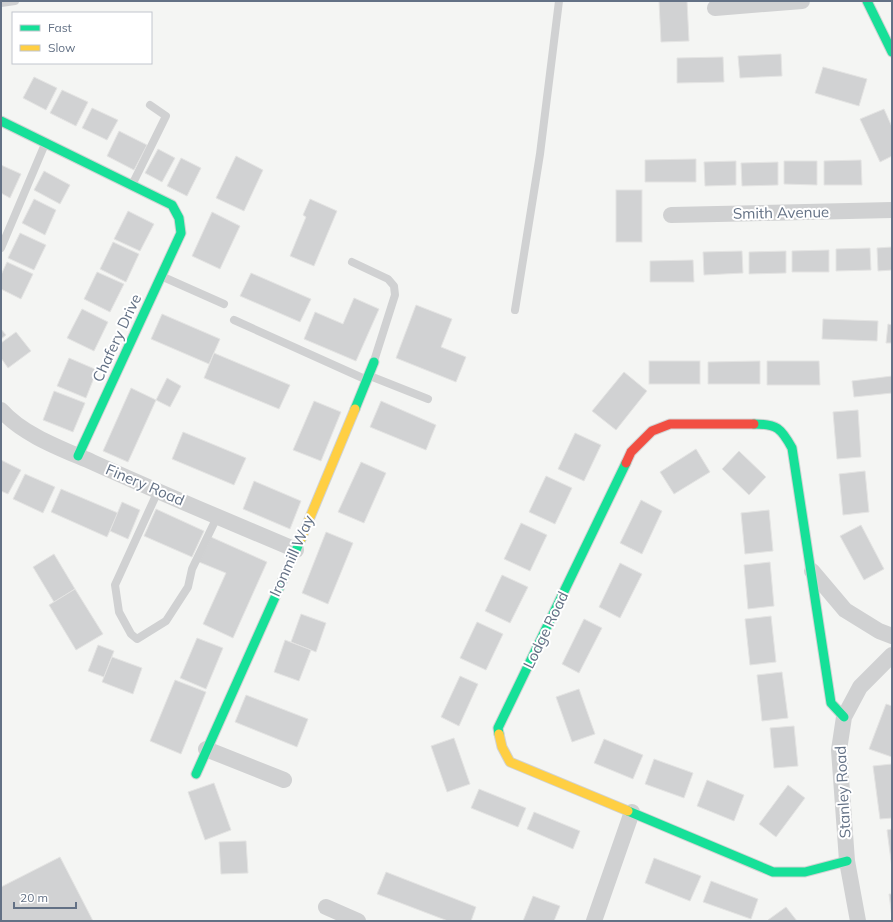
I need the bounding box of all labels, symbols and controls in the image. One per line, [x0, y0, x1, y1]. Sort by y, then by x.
legend [12, 12, 152, 64]
text: Fast [48, 20, 72, 35]
text: Slow [48, 40, 76, 55]
street label: Smith Avenue [733, 202, 829, 223]
street label: Chafery Drive [88, 291, 145, 385]
street label: Finery Road [103, 459, 187, 510]
street label: Ironmill Way [265, 512, 318, 599]
street label: Lodge Road [519, 588, 572, 671]
street label: Stanley Road [831, 745, 854, 839]
scale bar [14, 884, 76, 910]
text: 20 m [20, 890, 48, 905]

